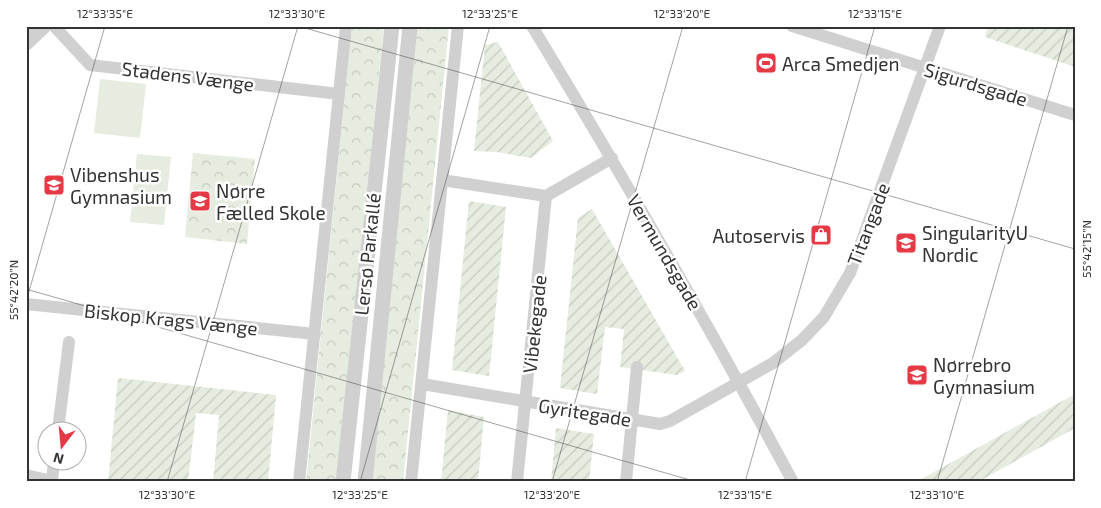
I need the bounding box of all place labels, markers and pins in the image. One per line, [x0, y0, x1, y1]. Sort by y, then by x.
sports icon: Arca Smedjen [754, 51, 778, 75]
place label: Arca Smedjen [782, 52, 900, 75]
place label: Vibenshus Gymnasium [70, 163, 172, 208]
school or university icon: Vibenshus Gymnasium [42, 173, 66, 197]
place label: Nørre Fælled Skole [216, 179, 326, 224]
school or university icon: Nørre Fælled Skole [188, 189, 212, 213]
place label: SingularityU Nordic [922, 221, 1028, 266]
shop icon: Autoservis [809, 223, 833, 247]
place label: Autoservis [712, 224, 805, 247]
school or university icon: SingularityU Nordic [894, 231, 918, 255]
place label: Nørrebro Gymnasium [933, 353, 1035, 398]
school or university icon: Nørrebro Gymnasium [905, 363, 929, 387]

